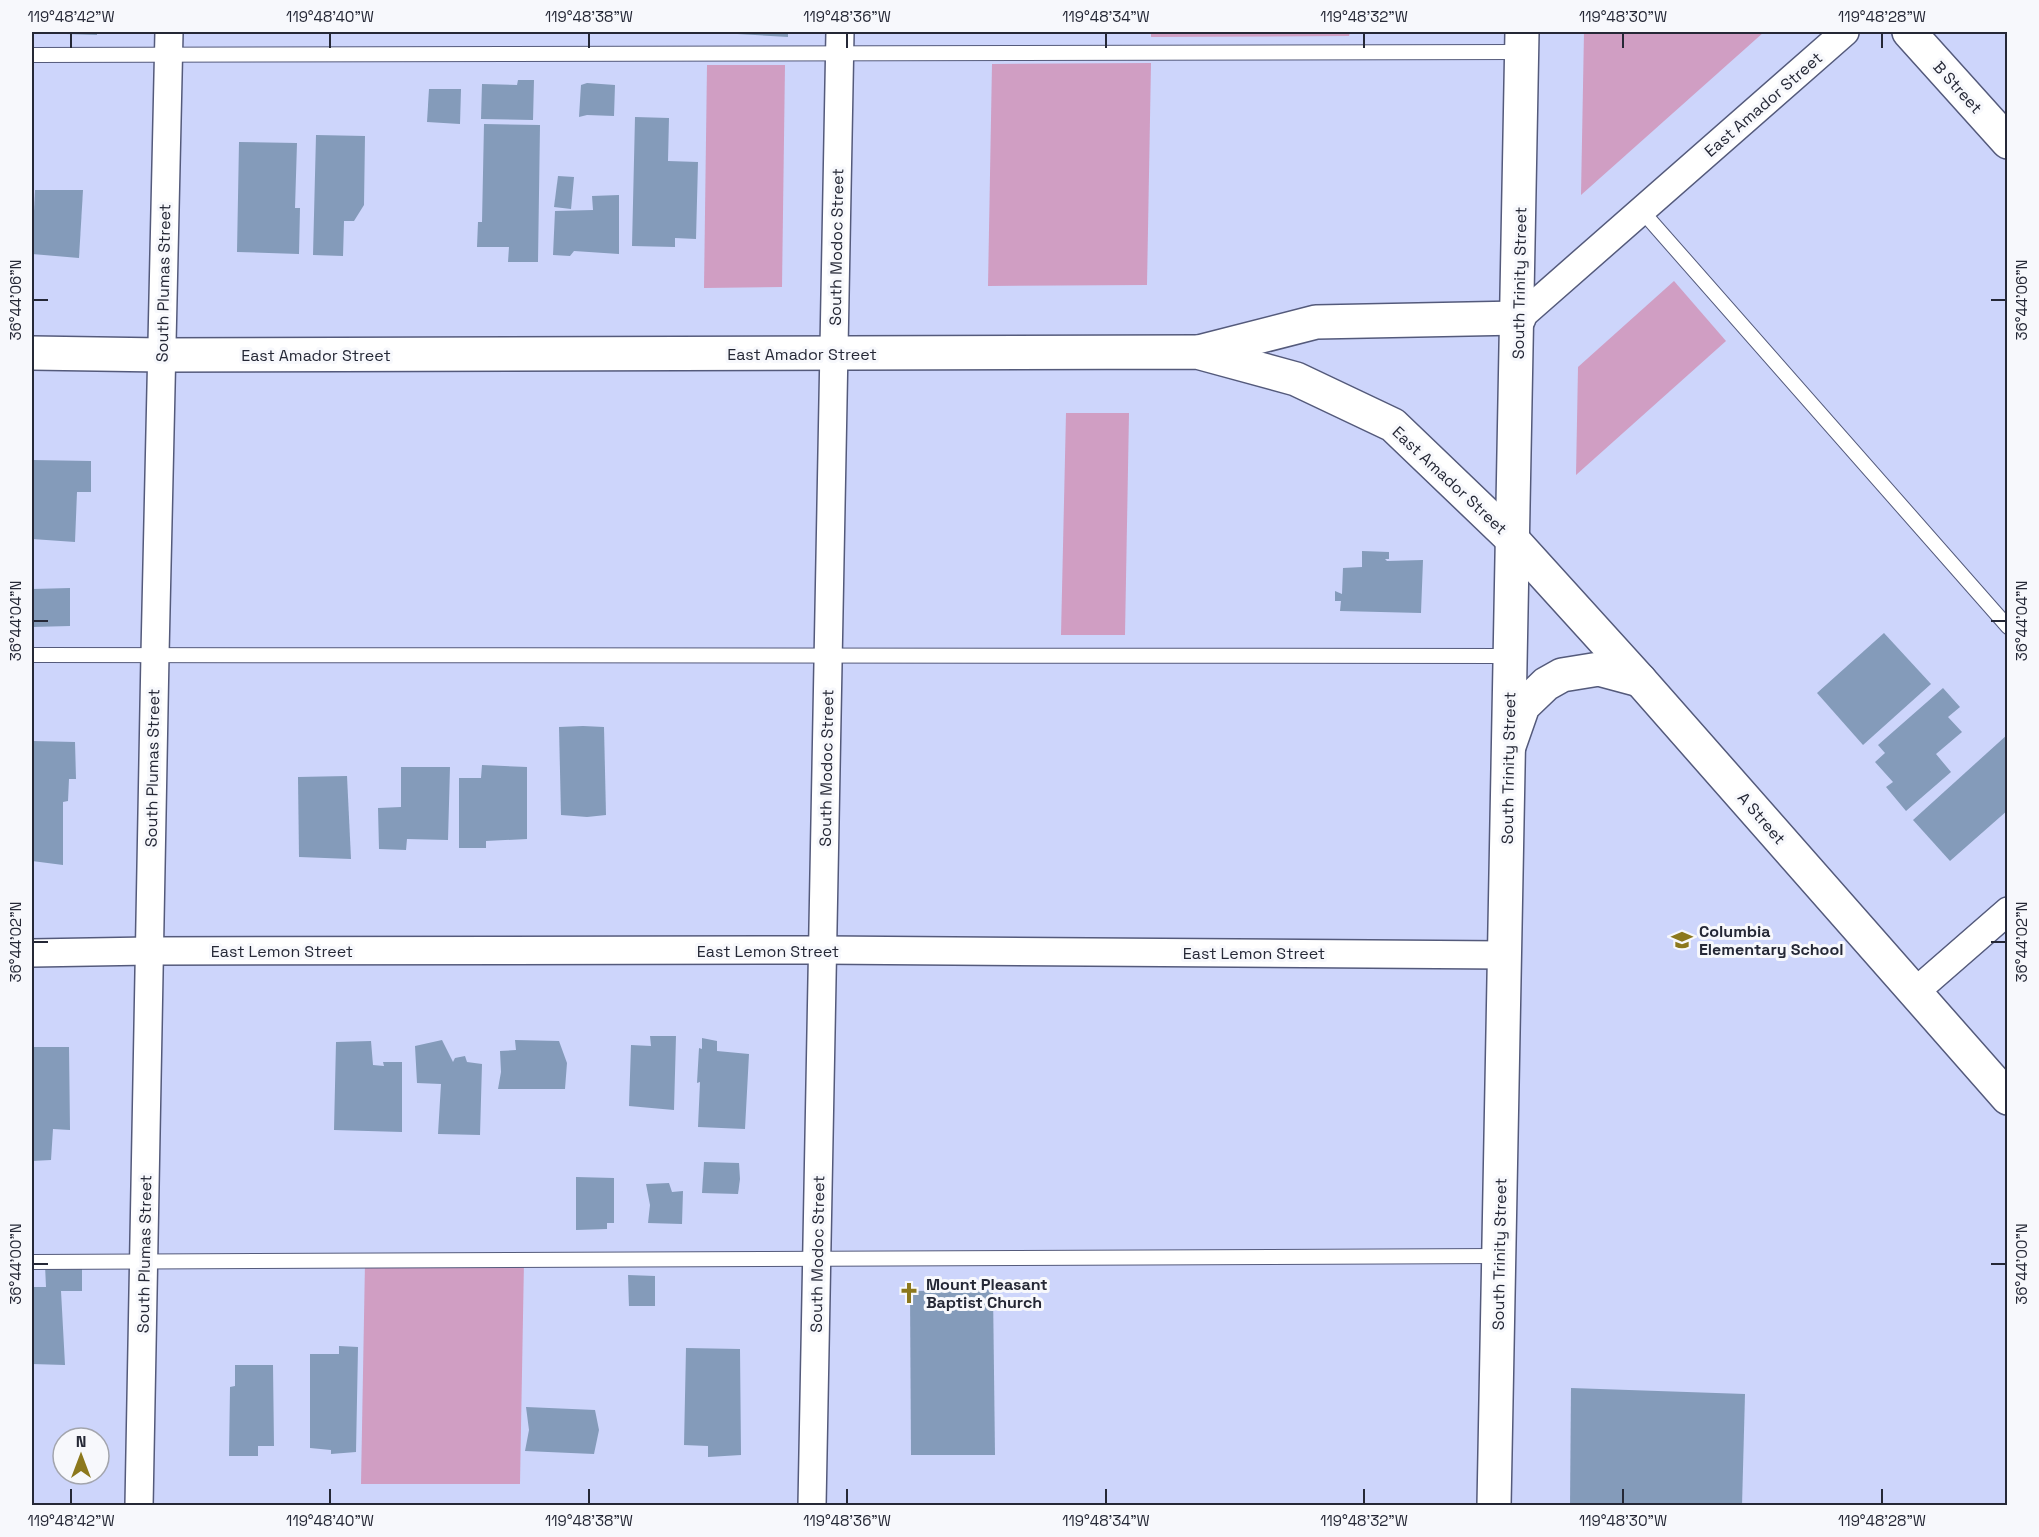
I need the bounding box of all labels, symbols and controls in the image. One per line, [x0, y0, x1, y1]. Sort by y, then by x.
text: 119°48'42"W [27, 7, 115, 26]
text: 119°48'40"W [286, 7, 374, 26]
text: 119°48'38"W [545, 7, 633, 26]
text: 119°48'36"W [803, 7, 891, 26]
text: 119°48'34"W [1062, 7, 1150, 26]
text: 119°48'32"W [1320, 7, 1408, 26]
text: 119°48'30"W [1579, 7, 1667, 26]
text: 119°48'28"W [1838, 7, 1926, 26]
street label: East Amador Street [1700, 47, 1827, 161]
street label: B Street [1929, 57, 1987, 118]
street label: South Modoc Street [825, 168, 848, 326]
street label: South Plumas Street [152, 204, 175, 362]
street label: South Trinity Street [1508, 207, 1531, 359]
text: 36°44'06"N [6, 259, 25, 341]
text: 36°44'06"N [2012, 259, 2031, 341]
street label: East Amador Street [727, 344, 877, 365]
street label: East Amador Street [241, 345, 391, 366]
street label: East Amador Street [1388, 422, 1512, 539]
text: 36°44'04"N [6, 581, 25, 661]
text: 36°44'04"N [2012, 581, 2031, 661]
street label: South Plumas Street [141, 689, 164, 847]
street label: South Modoc Street [815, 689, 838, 847]
street label: South Trinity Street [1497, 692, 1520, 844]
street label: A Street [1733, 788, 1790, 849]
text: 36°44'02"N [6, 902, 25, 982]
text: 36°44'02"N [2012, 902, 2031, 982]
place label: Columbia Elementary School [1699, 921, 1843, 960]
school or university icon: Columbia Elementary School [1670, 928, 1694, 952]
street label: East Lemon Street [211, 941, 353, 962]
street label: East Lemon Street [697, 941, 839, 962]
street label: East Lemon Street [1183, 943, 1325, 964]
street label: South Plumas Street [133, 1175, 156, 1333]
street label: South Modoc Street [806, 1175, 829, 1333]
street label: South Trinity Street [1488, 1178, 1511, 1330]
text: 36°44'00"N [6, 1223, 25, 1305]
text: 36°44'00"N [2012, 1223, 2031, 1305]
place label: Mount Pleasant Baptist Church [926, 1274, 1048, 1313]
church icon: Mount Pleasant Baptist Church [897, 1281, 921, 1305]
north arrow [51, 1426, 111, 1486]
text: N [76, 1431, 86, 1452]
text: 119°48'42"W [27, 1511, 115, 1530]
text: 119°48'40"W [286, 1511, 374, 1530]
text: 119°48'38"W [545, 1511, 633, 1530]
text: 119°48'36"W [803, 1511, 891, 1530]
text: 119°48'34"W [1062, 1511, 1150, 1530]
text: 119°48'32"W [1320, 1511, 1408, 1530]
text: 119°48'30"W [1579, 1511, 1667, 1530]
text: 119°48'28"W [1838, 1511, 1926, 1530]

